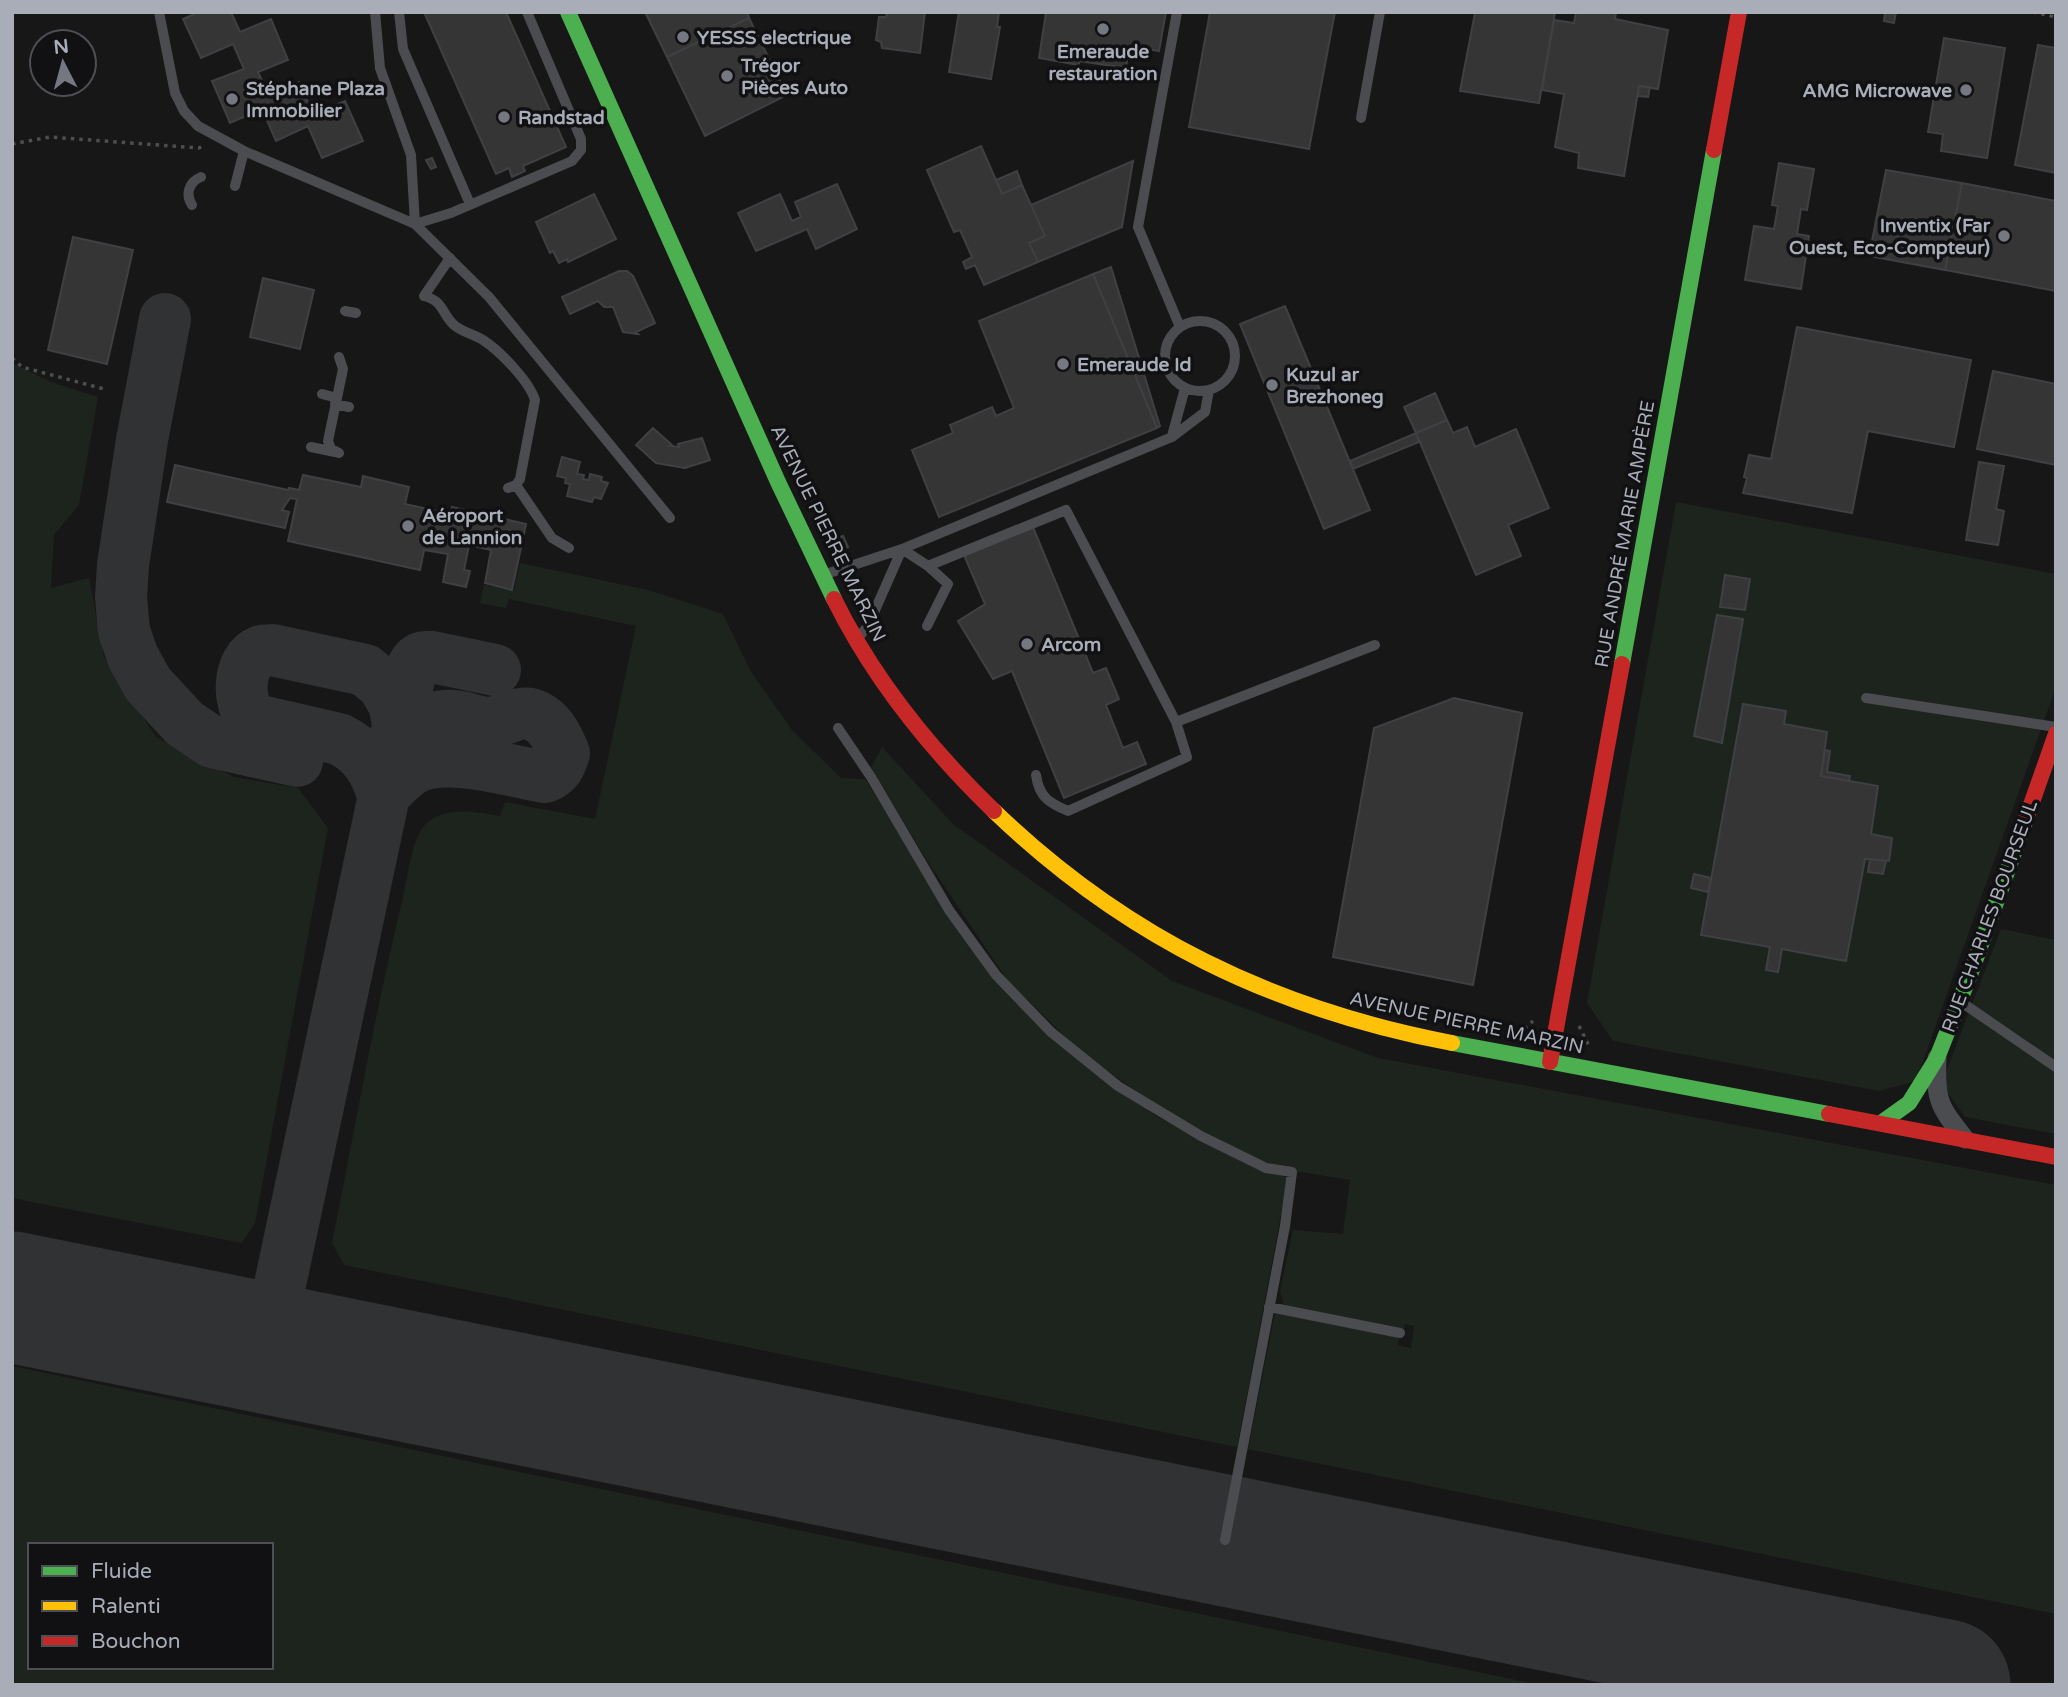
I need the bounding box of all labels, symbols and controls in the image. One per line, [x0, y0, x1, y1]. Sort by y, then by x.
marker: Emeraude restauration [1095, 21, 1111, 37]
place label: YESSS electrique [697, 27, 852, 50]
north arrow [28, 28, 98, 98]
marker: YESSS electrique [675, 29, 691, 45]
text: N [53, 35, 70, 59]
place label: Emeraude restauration [1048, 41, 1158, 85]
place label: Trégor Pièces Auto [740, 55, 848, 99]
marker: Trégor Pièces Auto [719, 68, 735, 84]
place label: Stéphane Plaza Immobilier [246, 78, 385, 122]
place label: AMG Microwave [1803, 80, 1952, 102]
marker: AMG Microwave [1958, 82, 1974, 98]
marker: Stéphane Plaza Immobilier [224, 91, 240, 107]
place label: Randstad [518, 107, 605, 129]
marker: Randstad [496, 109, 512, 125]
place label: Inventix (Far Ouest, Eco-Compteur) [1789, 215, 1991, 260]
marker: Inventix (Far Ouest, Eco-Compteur) [1996, 228, 2012, 244]
place label: Emeraude Id [1077, 354, 1191, 376]
marker: Emeraude Id [1055, 356, 1071, 372]
place label: Kuzul ar Brezhoneg [1286, 364, 1384, 409]
marker: Kuzul ar Brezhoneg [1264, 377, 1280, 393]
street label: RUE ANDRÉ MARIE AMPÈRE [1591, 399, 1659, 669]
street label: AVENUE PIERRE MARZIN [766, 421, 890, 646]
place label: Aéroport de Lannion [422, 505, 522, 549]
marker: Aéroport de Lannion [400, 518, 416, 534]
place label: Arcom [1041, 634, 1101, 656]
marker: Arcom [1019, 636, 1035, 652]
street label: RUE CHARLES BOURSEUL [1938, 797, 2042, 1036]
street label: AVENUE PIERRE MARZIN [1348, 987, 1586, 1059]
legend [28, 1543, 273, 1669]
text: Fluide [91, 1559, 152, 1584]
text: Ralenti [91, 1594, 161, 1619]
text: Bouchon [91, 1629, 181, 1654]

